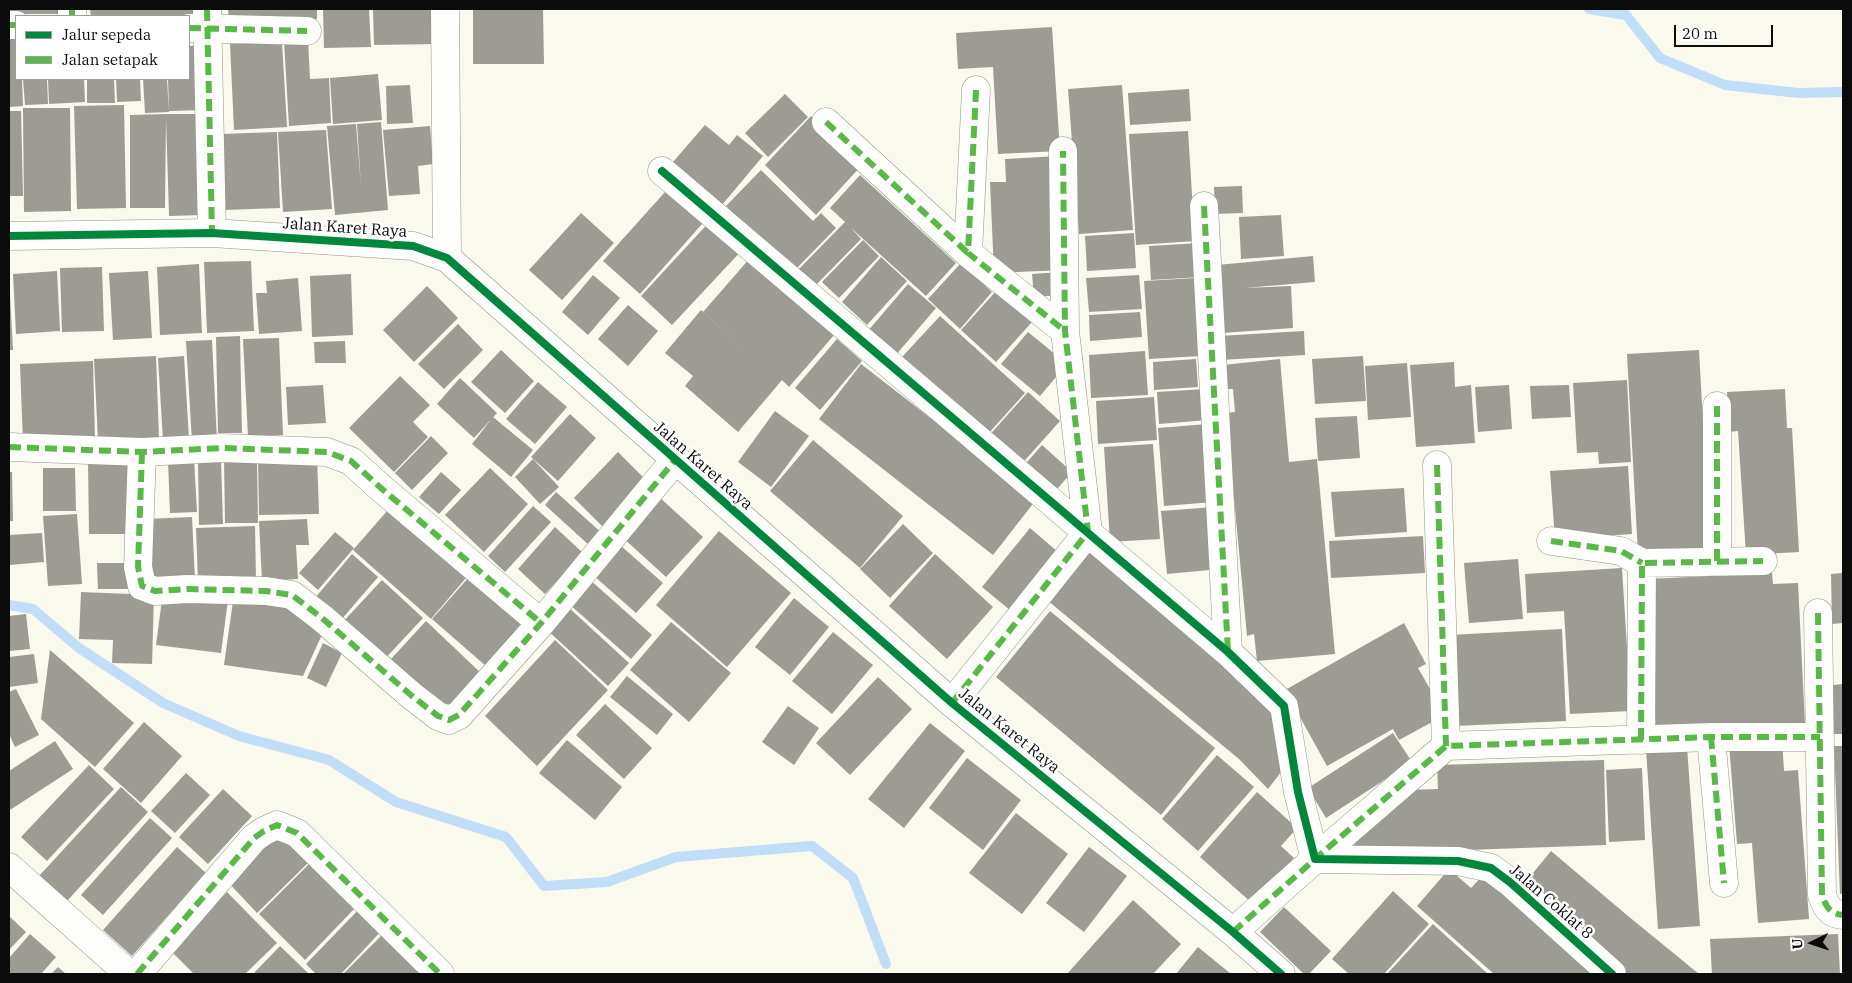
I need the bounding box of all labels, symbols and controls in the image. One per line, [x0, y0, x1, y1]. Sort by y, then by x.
legend [15, 15, 190, 80]
scale bar [1677, 15, 1776, 47]
text: 20 m [1682, 24, 1718, 43]
text: Jalur sepeda [62, 25, 151, 44]
text: Jalan setapak [62, 50, 158, 69]
street label: Jalan Karet Raya [282, 214, 408, 242]
street label: Jalan Karet Raya [650, 418, 756, 514]
street label: Jalan Karet Raya [955, 684, 1063, 778]
street label: Jalan Coklat 8 [1505, 861, 1597, 943]
north arrow [1787, 918, 1837, 968]
text: U [1788, 938, 1806, 950]

